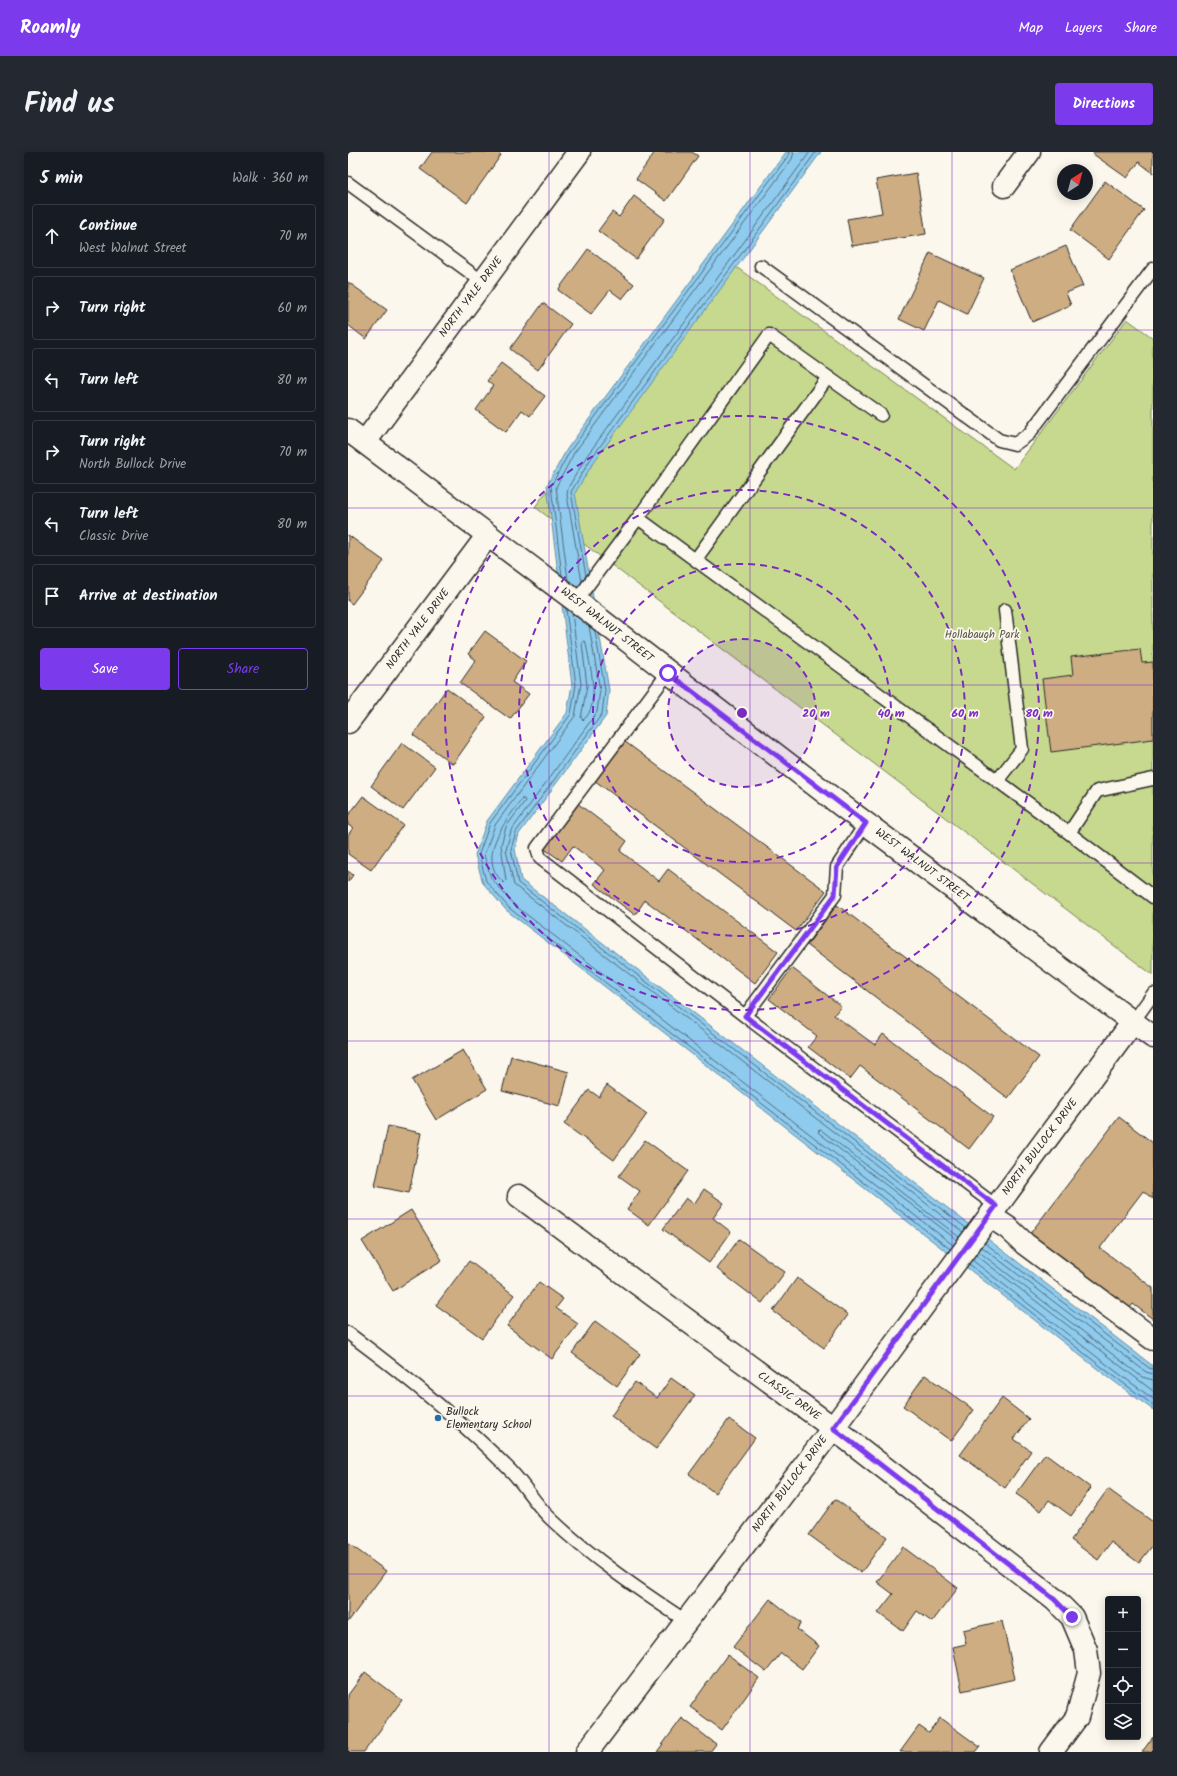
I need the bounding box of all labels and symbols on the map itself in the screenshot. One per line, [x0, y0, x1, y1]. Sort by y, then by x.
north arrow [1057, 164, 1093, 200]
street label: NORTH YALE DRIVE [435, 252, 508, 341]
street label: WEST WALNUT STREET [557, 583, 658, 668]
street label: NORTH YALE DRIVE [382, 584, 455, 673]
park label: Hollabaugh Park [945, 626, 1020, 644]
route start [659, 664, 677, 682]
text: 20 m [802, 704, 830, 723]
text: 40 m [877, 704, 905, 723]
text: 60 m [951, 704, 979, 723]
text: 80 m [1025, 704, 1053, 723]
centre of rings [735, 706, 749, 720]
street label: WEST WALNUT STREET [871, 824, 974, 907]
street label: NORTH BULLOCK DRIVE [998, 1094, 1083, 1199]
street label: CLASSIC DRIVE [754, 1367, 825, 1426]
place label: Bullock Elementary School [446, 1403, 532, 1434]
marker: Bullock Elementary School [433, 1413, 443, 1423]
street label: NORTH BULLOCK DRIVE [748, 1431, 833, 1536]
route end [1063, 1608, 1081, 1626]

